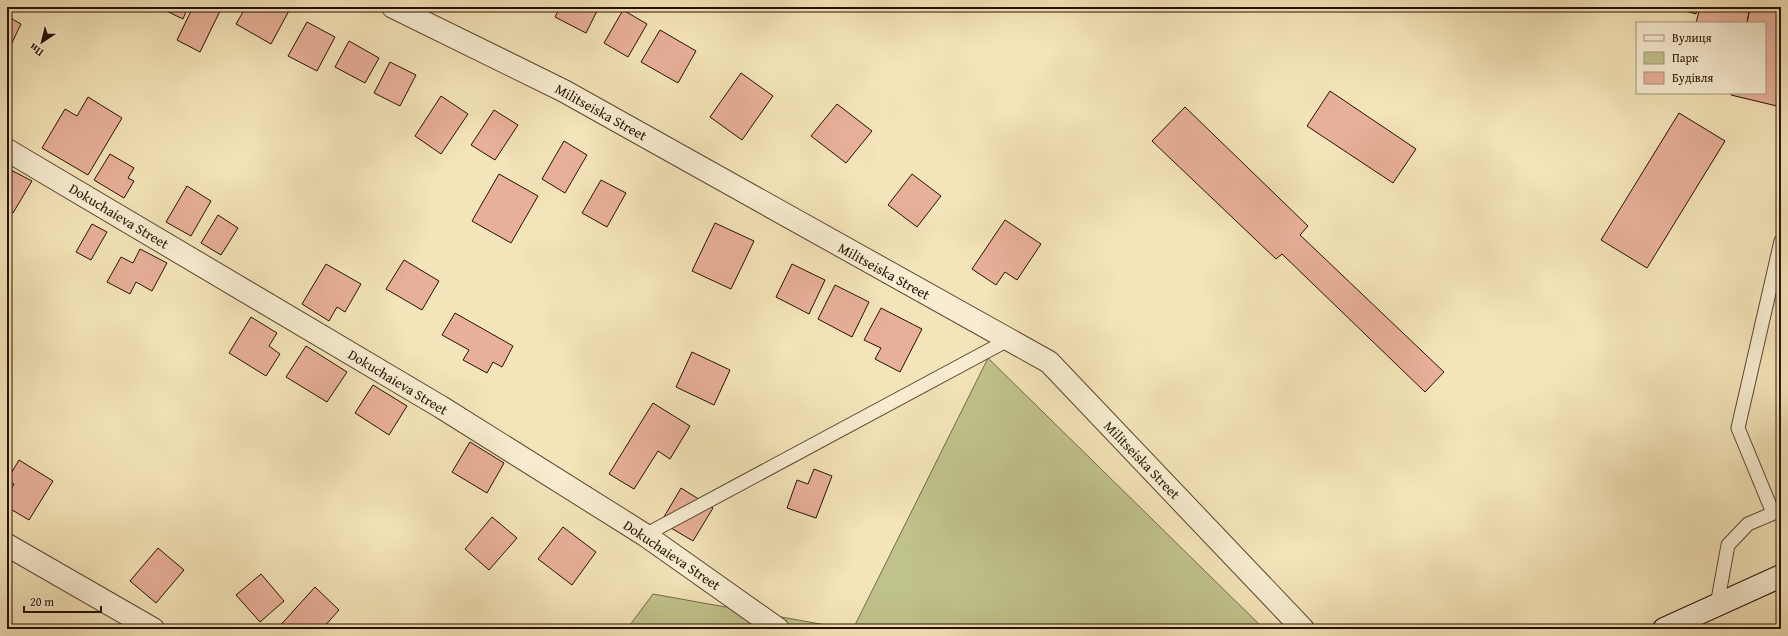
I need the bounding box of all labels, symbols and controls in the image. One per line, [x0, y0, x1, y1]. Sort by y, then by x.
north arrow [22, 22, 62, 62]
legend [1636, 22, 1766, 94]
text: Вулиця [1672, 29, 1712, 46]
text: Пн [26, 39, 47, 61]
text: Парк [1672, 49, 1699, 66]
text: Будівля [1672, 69, 1713, 86]
street label: Militseiska Street [552, 79, 651, 146]
street label: Dokuchaieva Street [65, 178, 173, 254]
street label: Militseiska Street [835, 238, 934, 305]
street label: Dokuchaieva Street [344, 344, 452, 420]
street label: Militseiska Street [1099, 416, 1185, 504]
street label: Dokuchaieva Street [620, 515, 725, 595]
scale bar [24, 588, 101, 614]
text: 20 m [30, 593, 54, 610]

